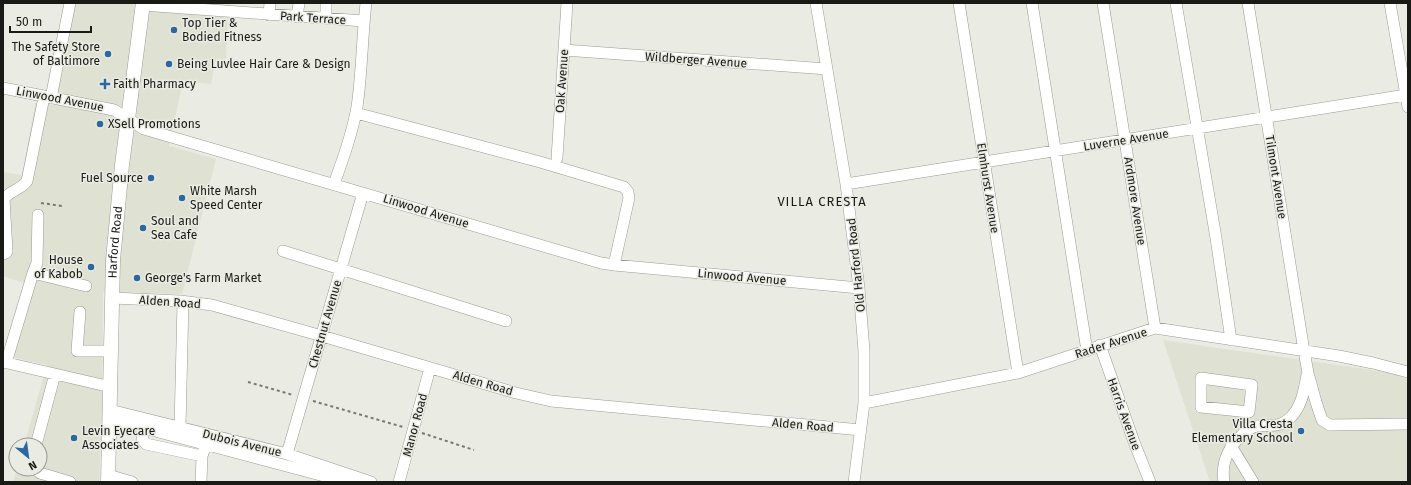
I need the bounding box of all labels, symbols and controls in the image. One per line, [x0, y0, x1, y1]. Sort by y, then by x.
scale bar [10, 8, 91, 34]
street label: Park Terrace [279, 9, 347, 27]
text: 50 m [16, 15, 42, 29]
place label: Top Tier & Bodied Fitness [182, 16, 262, 44]
marker: Top Tier & Bodied Fitness [169, 25, 179, 35]
place label: The Safety Store of Baltimore [12, 40, 100, 68]
marker: The Safety Store of Baltimore [103, 49, 113, 59]
street label: Oak Avenue [553, 49, 571, 113]
street label: Wildberger Avenue [644, 49, 748, 71]
place label: Being Luvlee Hair Care & Design [177, 57, 351, 71]
marker: Being Luvlee Hair Care & Design [164, 59, 174, 69]
place label: Faith Pharmacy [113, 77, 196, 91]
marker: Faith Pharmacy [100, 79, 110, 89]
street label: Linwood Avenue [15, 84, 105, 114]
place label: XSell Promotions [108, 117, 201, 131]
marker: XSell Promotions [95, 119, 105, 129]
street label: Luverne Avenue [1082, 126, 1170, 154]
street label: Tilmont Avenue [1262, 134, 1290, 220]
street label: Elmhurst Avenue [974, 142, 1002, 234]
street label: Ardmore Avenue [1121, 156, 1149, 246]
place label: Fuel Source [80, 171, 143, 185]
marker: Fuel Source [146, 173, 156, 183]
place label: White Marsh Speed Center [190, 184, 263, 212]
street label: Linwood Avenue [381, 191, 471, 231]
marker: White Marsh Speed Center [177, 193, 187, 203]
district label: VILLA CRESTA [777, 194, 867, 209]
street label: Harford Road [106, 205, 125, 279]
place label: Soul and Sea Cafe [151, 214, 199, 242]
street label: Old Harford Road [844, 217, 868, 313]
marker: Soul and Sea Cafe [138, 223, 148, 233]
place label: House of Kabob [34, 253, 83, 281]
marker: House of Kabob [86, 262, 96, 272]
street label: Linwood Avenue [697, 266, 787, 288]
place label: George's Farm Market [145, 271, 262, 285]
marker: George's Farm Market [132, 273, 142, 283]
street label: Chestnut Avenue [306, 278, 344, 370]
street label: Alden Road [139, 293, 201, 311]
street label: Rader Avenue [1073, 325, 1149, 361]
street label: Alden Road [451, 368, 515, 398]
street label: Harris Avenue [1104, 376, 1144, 452]
street label: Manor Road [400, 392, 430, 458]
street label: Alden Road [772, 415, 834, 435]
place label: Villa Cresta Elementary School [1191, 417, 1293, 445]
place label: Levin Eyecare Associates [82, 424, 155, 452]
street label: Dubois Avenue [201, 426, 283, 460]
marker: Villa Cresta Elementary School [1296, 426, 1306, 436]
marker: Levin Eyecare Associates [69, 433, 79, 443]
north arrow [8, 437, 48, 477]
text: N [26, 458, 39, 473]

